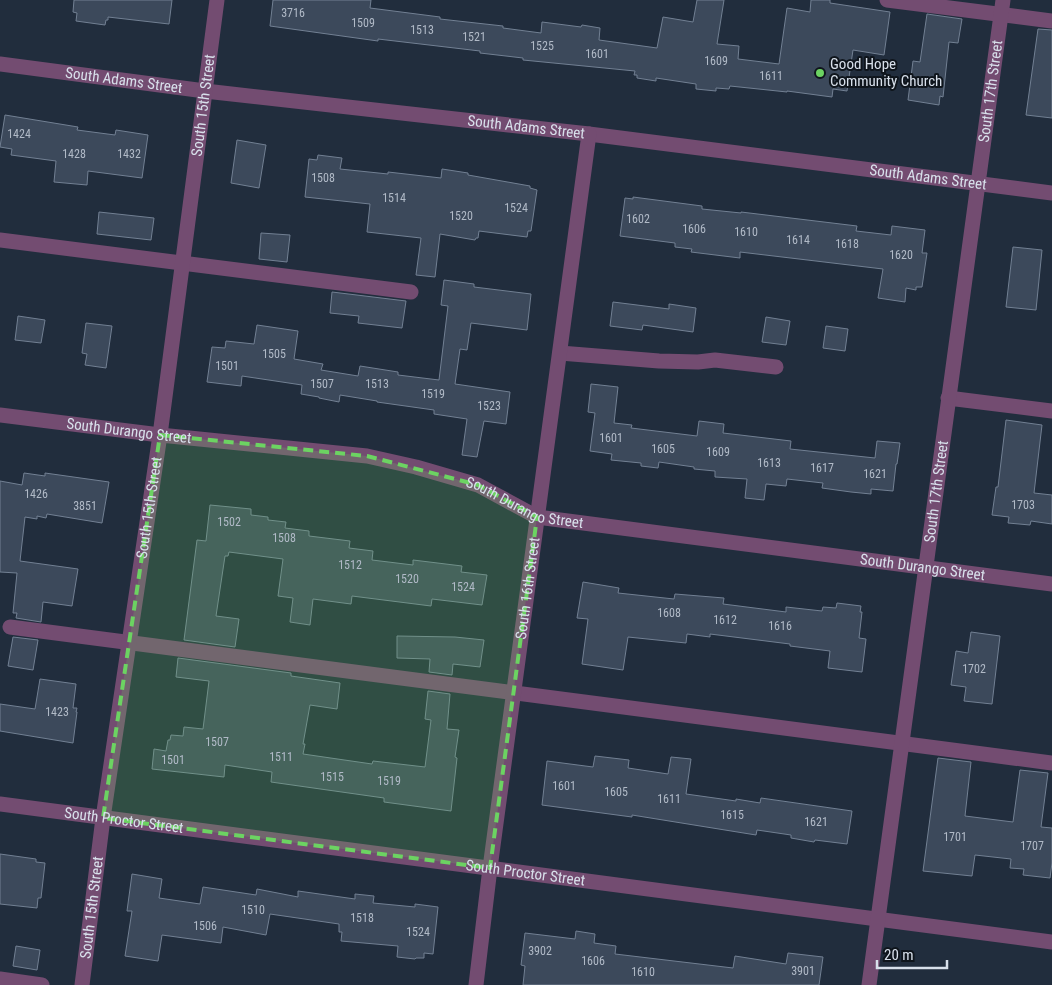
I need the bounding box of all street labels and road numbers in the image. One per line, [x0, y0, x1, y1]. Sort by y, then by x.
street label: South 17th Street [975, 39, 1006, 143]
street label: South 15th Street [188, 53, 219, 158]
street label: South Adams Street [64, 64, 184, 97]
street label: South Adams Street [467, 111, 586, 142]
street label: South Adams Street [869, 161, 988, 194]
street label: South Durango Street [65, 414, 192, 447]
street label: South 17th Street [920, 439, 952, 544]
street label: South 15th Street [133, 456, 166, 560]
street label: South Durango Street [464, 473, 585, 532]
street label: South 16th Street [512, 536, 544, 641]
street label: South Durango Street [859, 550, 986, 584]
street label: South Proctor Street [63, 804, 185, 837]
street label: South 15th Street [76, 855, 107, 960]
street label: South Proctor Street [465, 856, 586, 890]

